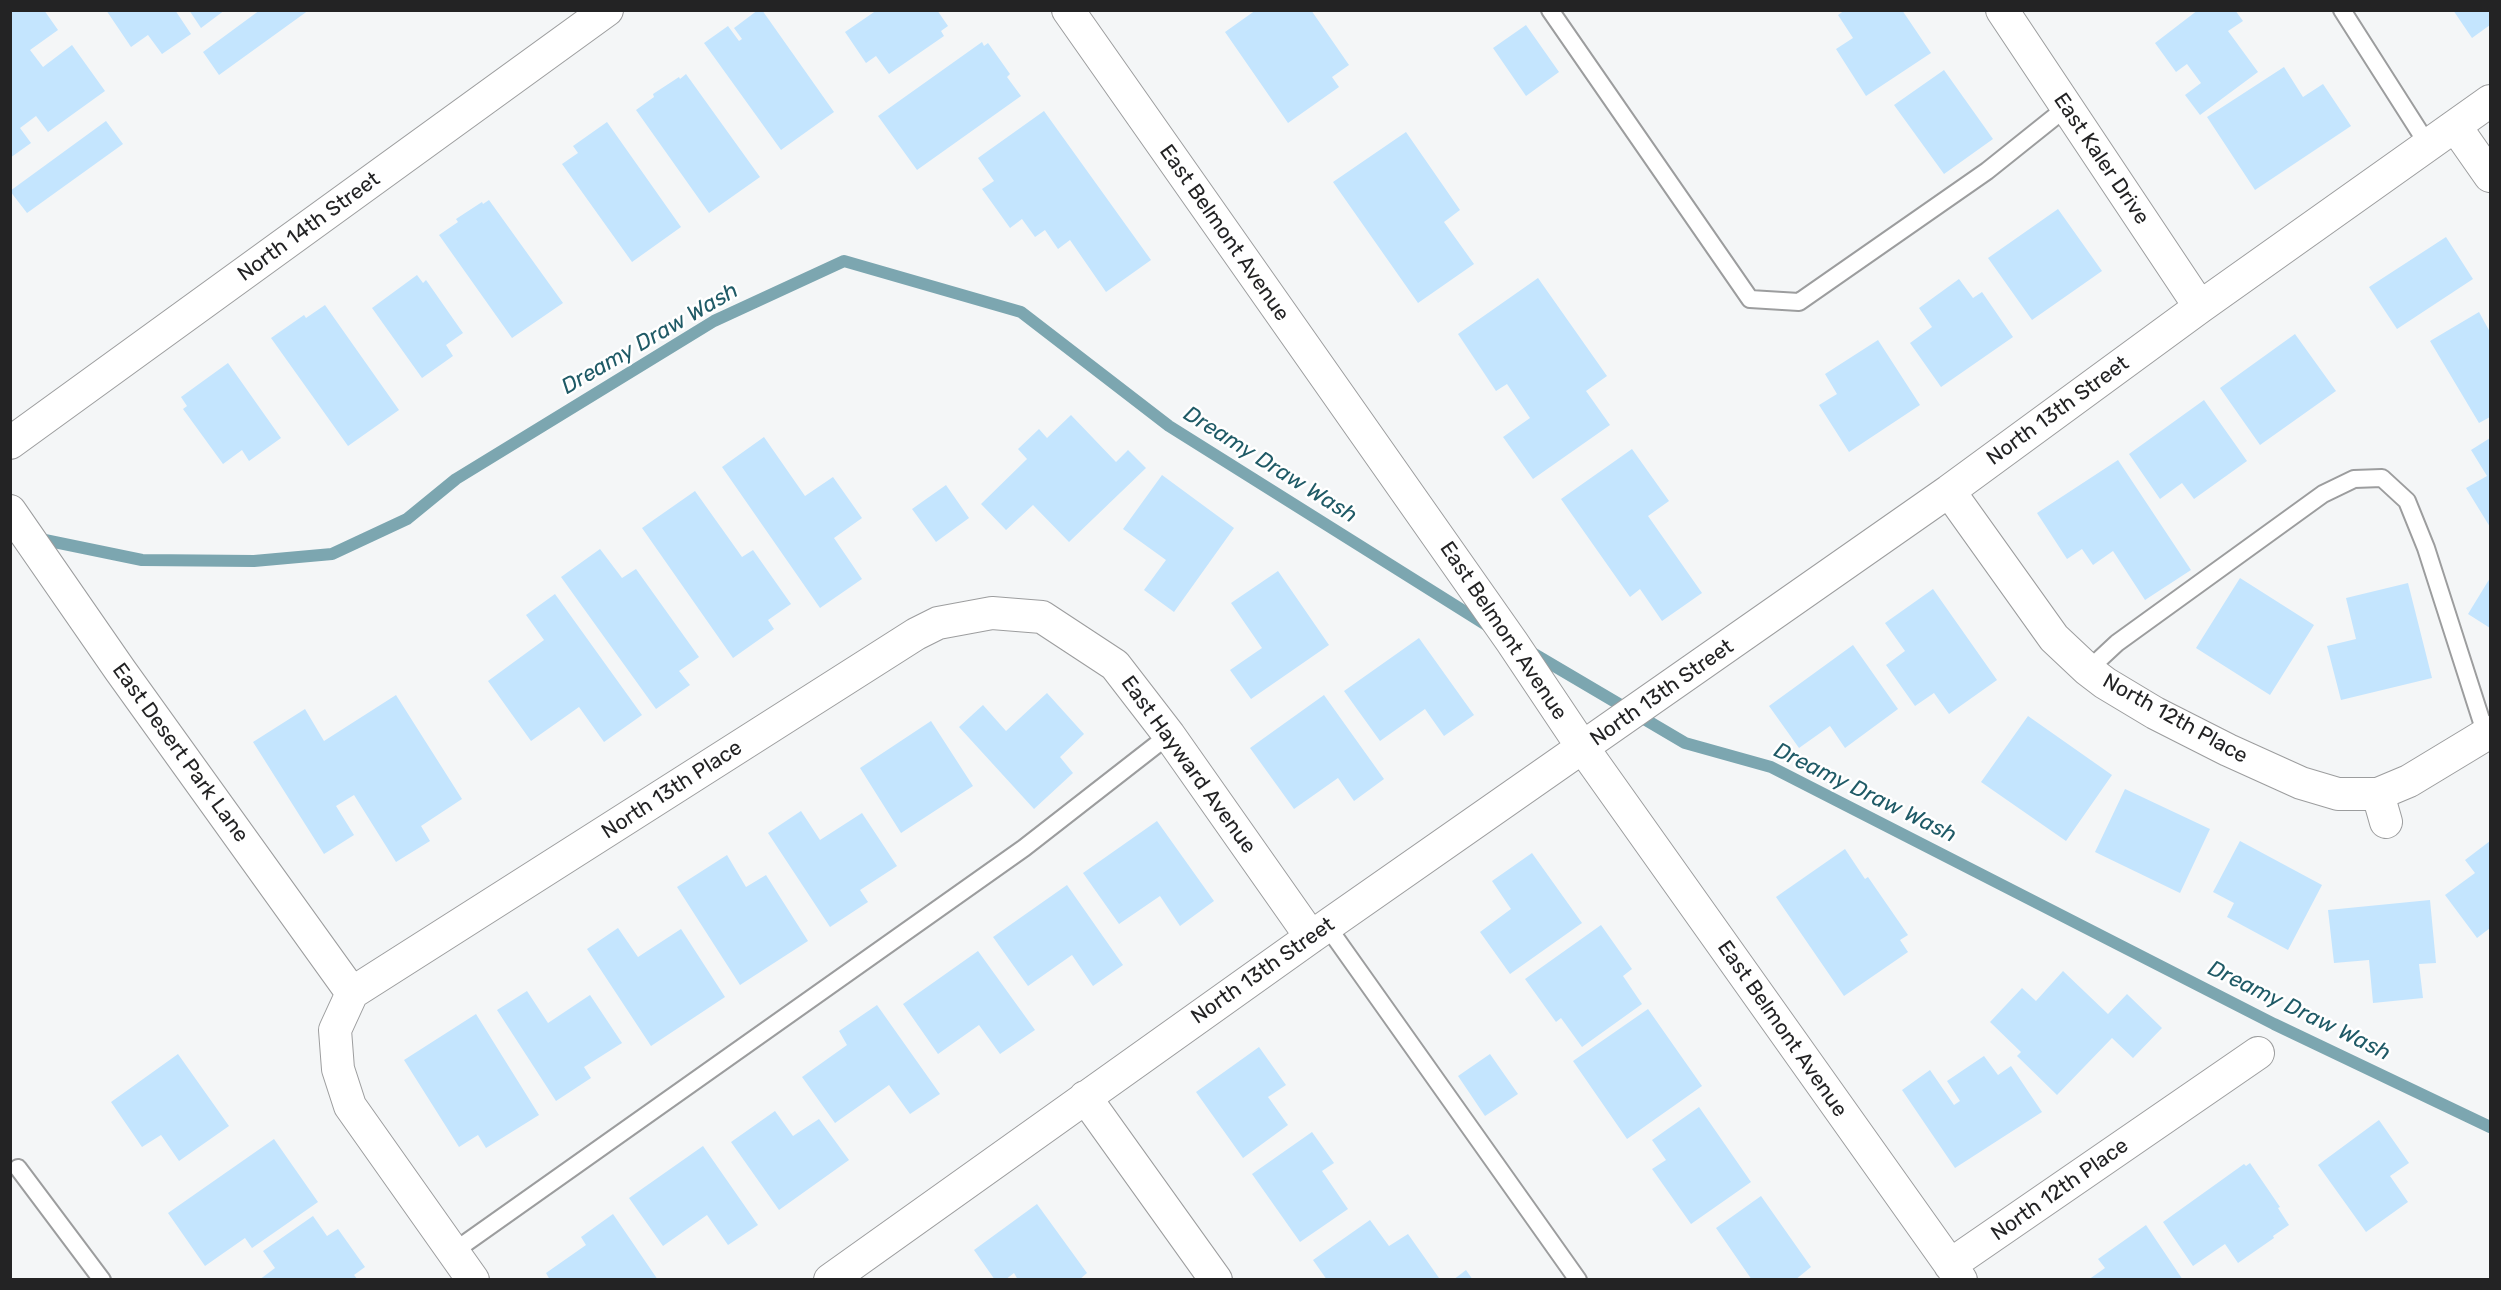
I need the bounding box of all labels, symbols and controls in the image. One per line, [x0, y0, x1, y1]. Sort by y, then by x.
street label: East Kaler Drive [2048, 89, 2154, 229]
street label: East Belmont Avenue [1154, 140, 1294, 326]
street label: North 14th Street [233, 167, 385, 287]
water label: Dreamy Draw Wash [557, 278, 743, 400]
street label: North 13th Street [1982, 351, 2134, 471]
water label: Dreamy Draw Wash [1178, 401, 1362, 529]
street label: East Belmont Avenue [1434, 537, 1572, 725]
street label: North 13th Street [1585, 634, 1739, 752]
street label: East Desert Park Lane [107, 659, 253, 847]
street label: North 12th Place [2098, 669, 2252, 769]
street label: East Hayward Avenue [1115, 671, 1261, 859]
street label: North 13th Place [597, 735, 747, 845]
water label: Dreamy Draw Wash [1769, 737, 1961, 849]
street label: North 13th Street [1186, 912, 1340, 1030]
street label: East Belmont Avenue [1712, 936, 1852, 1122]
water label: Dreamy Draw Wash [2203, 955, 2395, 1067]
street label: North 12th Place [1987, 1133, 2133, 1247]

